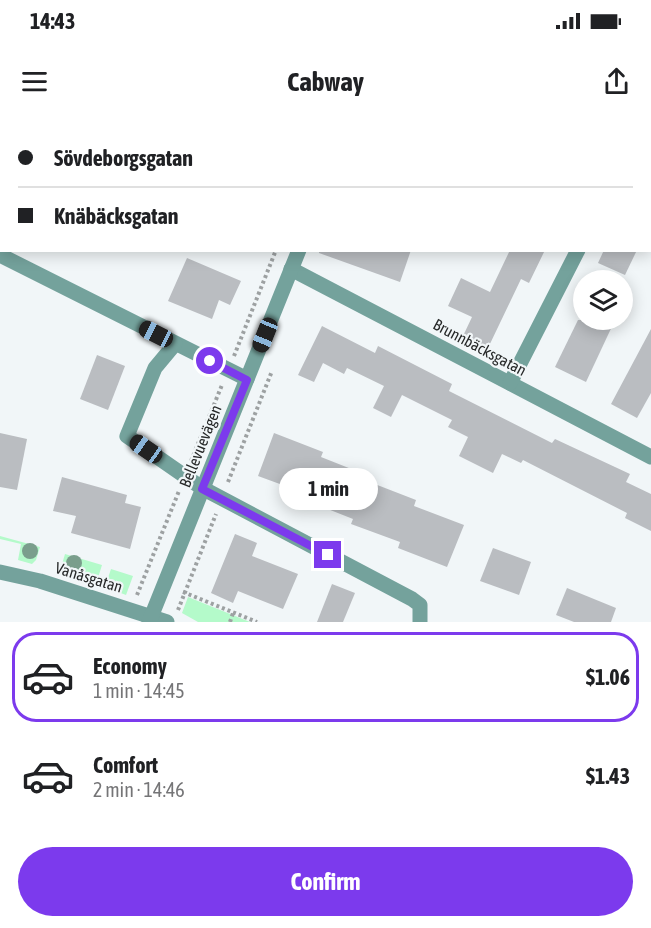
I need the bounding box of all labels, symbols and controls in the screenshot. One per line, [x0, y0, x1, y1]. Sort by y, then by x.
text: 14:43 [30, 8, 75, 34]
icon: menu [18, 65, 51, 98]
icon: share [600, 65, 633, 98]
text: Cabway [287, 66, 364, 97]
text: Sövdeborgsgatan [54, 145, 193, 171]
text: Knäbäcksgatan [54, 203, 178, 229]
map controls [573, 270, 633, 330]
button: layers [573, 270, 633, 330]
car [250, 315, 280, 355]
street label: Brunnbäcksgatan [430, 315, 530, 380]
car [136, 318, 176, 350]
route start [196, 347, 223, 374]
street label: Bellevuevägen [175, 402, 226, 490]
car [126, 431, 166, 467]
callout: 1 min [278, 468, 378, 510]
text: 1 min [308, 477, 349, 500]
route end [314, 541, 341, 568]
street label: Vanåsgatan [53, 558, 125, 597]
icon: car [21, 650, 75, 704]
text: Economy [93, 653, 167, 679]
text: $1.06 [586, 664, 630, 690]
text: 1 min · 14:45 [93, 679, 185, 702]
icon: car [21, 749, 75, 803]
text: Comfort [93, 752, 158, 778]
text: $1.43 [586, 763, 630, 789]
text: 2 min · 14:46 [93, 778, 185, 801]
button: Confirm [18, 847, 633, 916]

